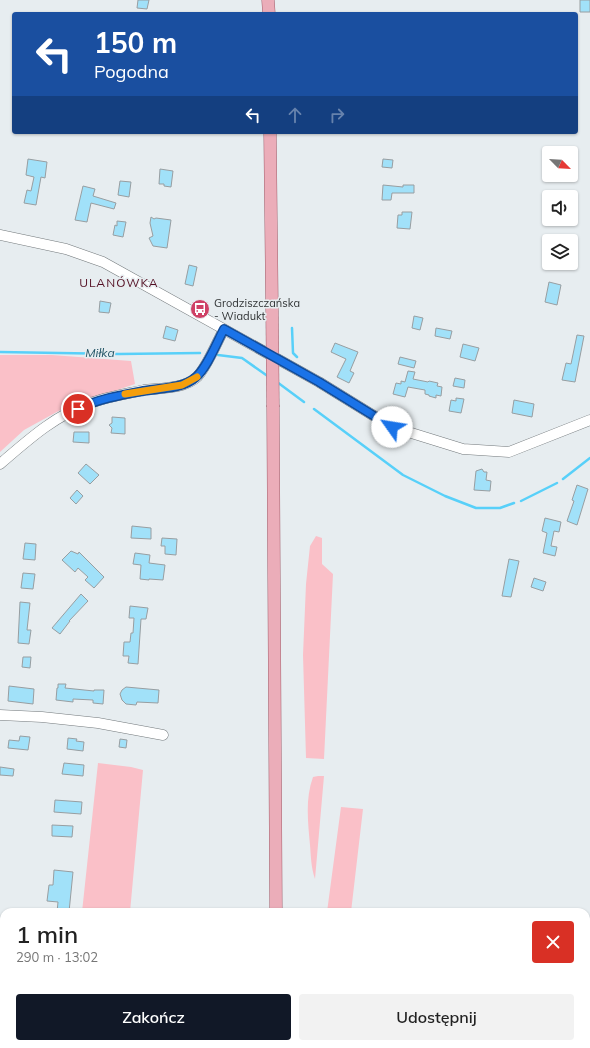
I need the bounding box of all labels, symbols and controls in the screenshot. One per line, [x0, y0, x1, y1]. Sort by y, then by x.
text: 150 m [94, 25, 177, 60]
icon: left [28, 28, 80, 80]
text: Pogodna [94, 60, 169, 83]
icon: left [242, 104, 264, 126]
icon: ahead [284, 104, 306, 126]
icon: right [326, 104, 348, 126]
north arrow [542, 146, 578, 182]
map controls [542, 146, 578, 270]
button: sound [542, 190, 578, 226]
button: layers [542, 234, 578, 270]
district label: ULANÓWKA [79, 275, 159, 290]
place label: Grodziszczańska - Wiadukt [214, 296, 300, 323]
bus stop icon: Grodziszczańska - Wiadukt [189, 298, 211, 320]
water label: Miłka [85, 345, 115, 360]
pin [61, 392, 95, 426]
icon: arrive [67, 398, 89, 420]
position arrow [371, 406, 413, 448]
text: 1 min [16, 919, 78, 949]
button: close [532, 921, 574, 963]
text: 290 m · 13:02 [16, 949, 98, 965]
button: Zakończ [16, 994, 291, 1040]
button: Udostępnij [299, 994, 574, 1040]

